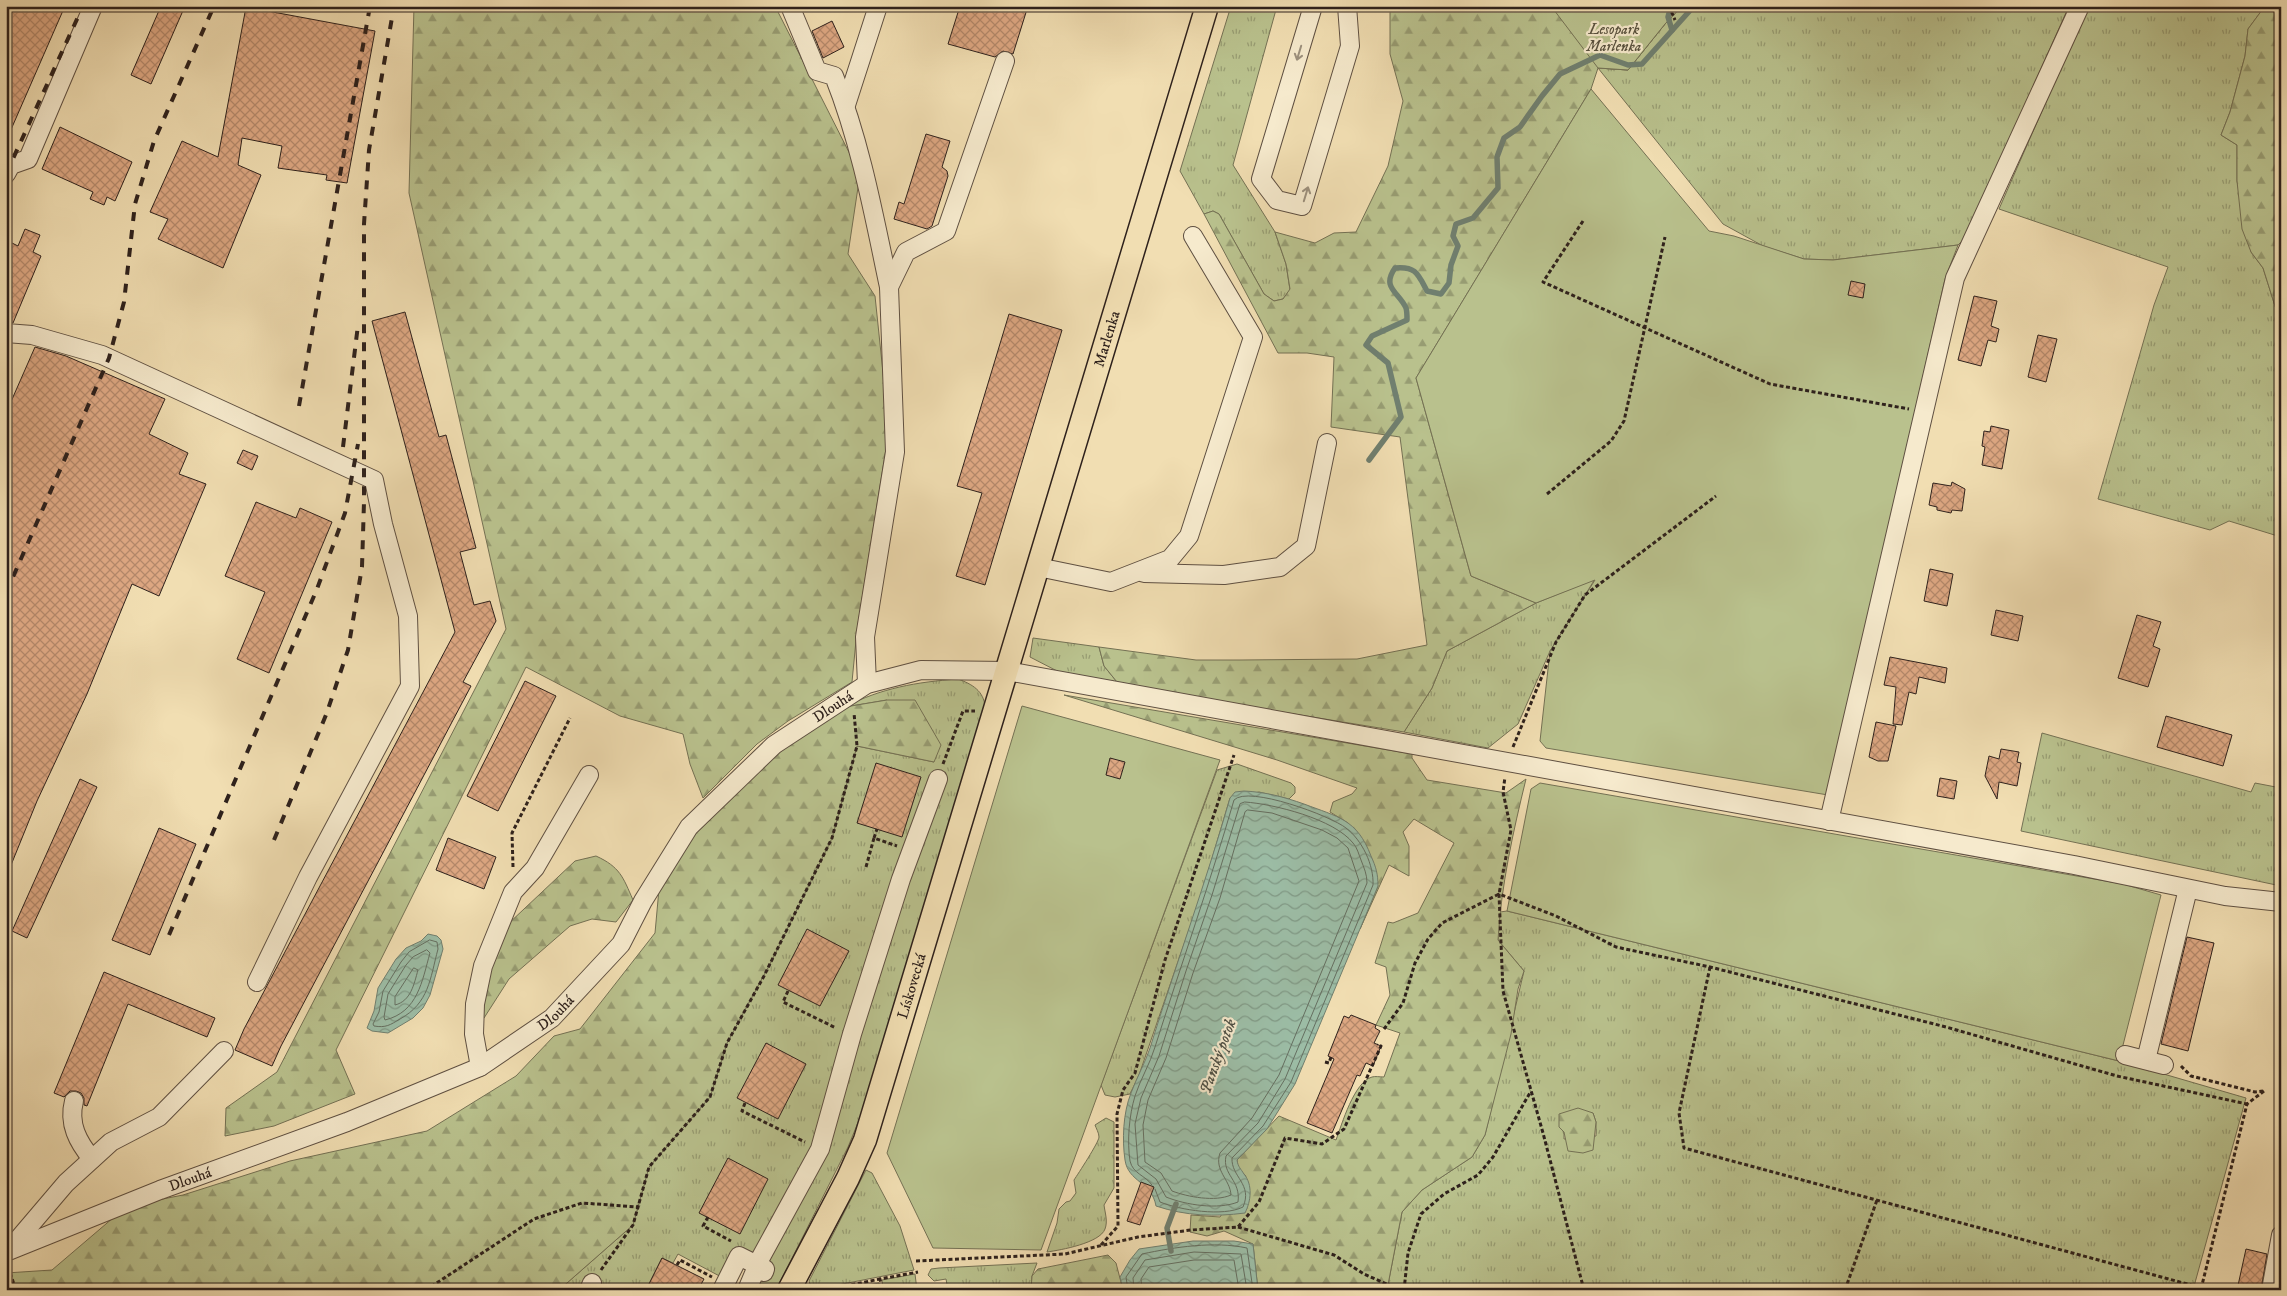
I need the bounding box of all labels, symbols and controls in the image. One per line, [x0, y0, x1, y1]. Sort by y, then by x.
park label: Lesopark Marlenka [1586, 20, 1641, 56]
one-way arrow [1293, 44, 1303, 60]
one-way arrow [1301, 186, 1311, 202]
street label: Marlenka [1090, 308, 1125, 369]
street label: Dlouhá [809, 686, 857, 727]
street label: Lískovecká [893, 951, 931, 1021]
street label: Dlouhá [534, 991, 579, 1035]
water label: Panský potok [1195, 1016, 1241, 1096]
street label: Dlouhá [166, 1163, 215, 1196]

